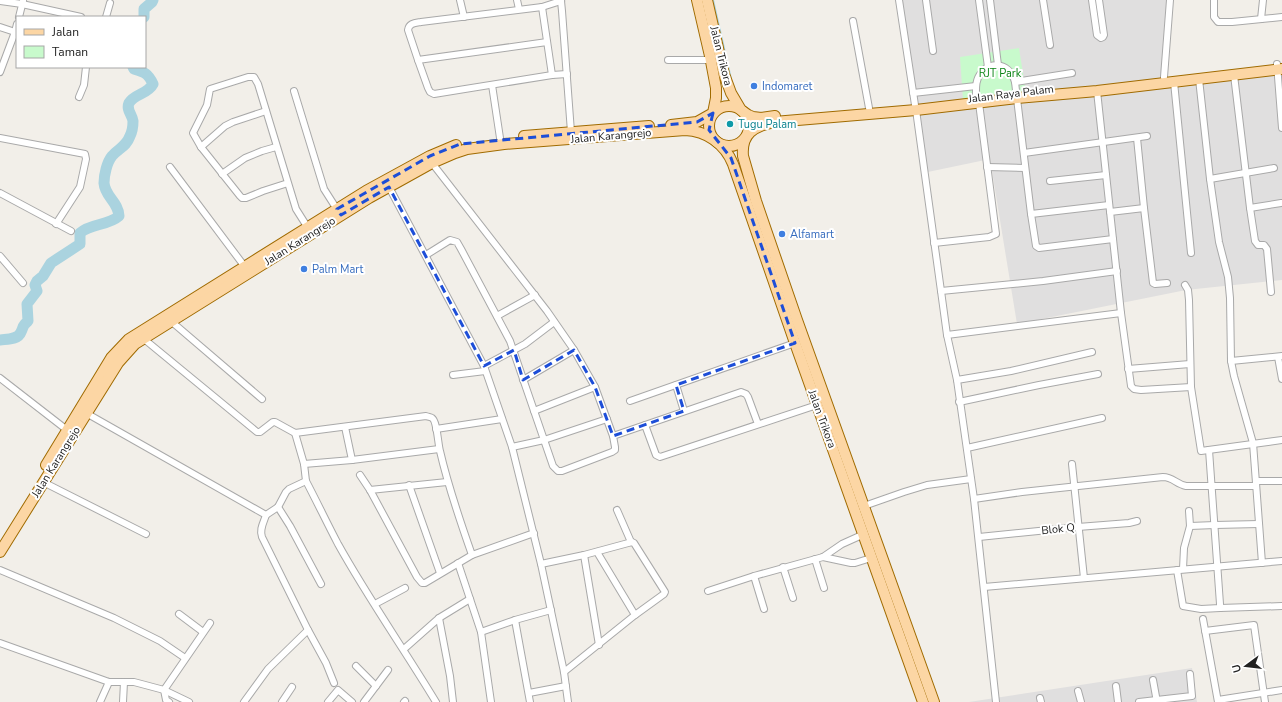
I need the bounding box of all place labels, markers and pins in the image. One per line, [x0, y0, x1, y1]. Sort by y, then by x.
place label: Indomaret [762, 79, 813, 94]
marker: Indomaret [749, 81, 759, 91]
place label: Tugu Palam [738, 117, 796, 132]
marker: Tugu Palam [725, 119, 735, 129]
place label: Alfamart [790, 227, 834, 242]
marker: Alfamart [777, 229, 787, 239]
place label: Palm Mart [312, 262, 363, 277]
marker: Palm Mart [299, 264, 309, 274]

